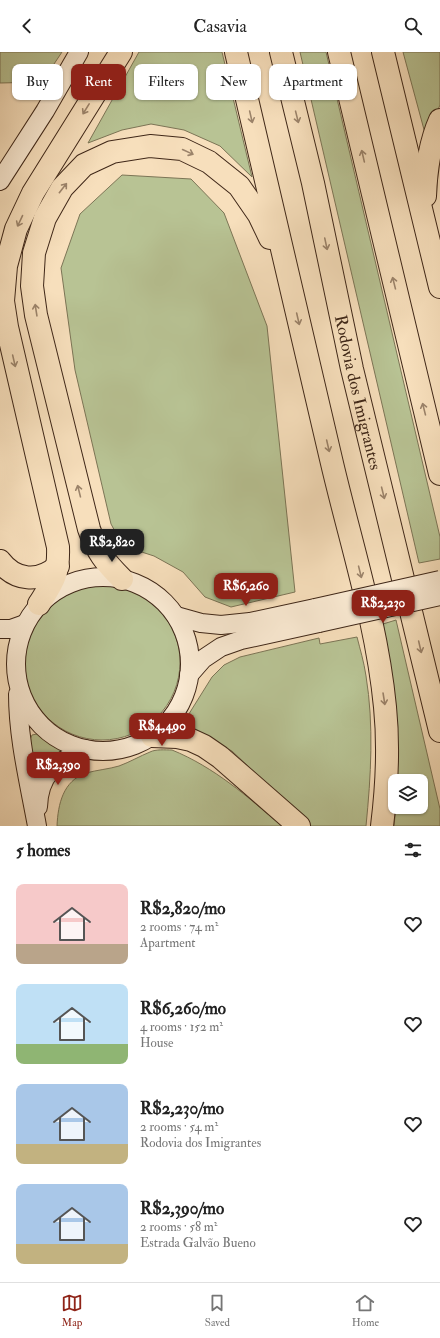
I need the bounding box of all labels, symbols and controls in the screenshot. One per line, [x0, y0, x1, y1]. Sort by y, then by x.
icon: back [16, 15, 38, 37]
text: Casavia [193, 15, 247, 38]
icon: search [402, 15, 424, 37]
chip: Buy [12, 64, 63, 100]
chip: Rent [71, 64, 126, 100]
chip: Filters [134, 64, 198, 100]
chip: New [206, 64, 261, 100]
chip: Apartment [269, 64, 357, 100]
one-way arrow [81, 103, 89, 115]
one-way arrow [248, 110, 256, 123]
one-way arrow [294, 110, 302, 123]
one-way arrow [182, 149, 194, 156]
one-way arrow [359, 150, 367, 163]
one-way arrow [59, 182, 68, 193]
one-way arrow [16, 214, 23, 226]
one-way arrow [322, 237, 330, 250]
one-way arrow [389, 276, 397, 289]
one-way arrow [32, 304, 40, 317]
one-way arrow [295, 312, 303, 325]
street label: Rodovia dos Imigrantes [330, 313, 386, 472]
one-way arrow [11, 355, 19, 368]
one-way arrow [420, 403, 428, 416]
one-way arrow [325, 439, 332, 452]
one-way arrow [75, 485, 83, 498]
one-way arrow [379, 487, 387, 500]
pin: R$2,820 [75, 529, 149, 563]
text: R$2,820 [89, 534, 135, 550]
one-way arrow [356, 565, 364, 578]
pin: R$6,260 [209, 573, 283, 607]
text: R$6,260 [223, 578, 269, 594]
pin: R$2,230 [346, 590, 420, 624]
text: R$2,230 [361, 595, 405, 611]
one-way arrow [417, 640, 424, 653]
one-way arrow [380, 693, 388, 706]
pin: R$4,490 [125, 713, 199, 747]
text: R$4,490 [138, 718, 186, 734]
pin: R$2,390 [21, 752, 95, 786]
text: R$2,390 [36, 757, 80, 773]
map controls [388, 774, 428, 814]
button: layers [388, 774, 428, 814]
icon: filters [402, 839, 424, 861]
text: 5 homes [16, 840, 70, 861]
text: R$2,820/mo [140, 898, 225, 919]
icon: home [48, 900, 96, 948]
icon: heart [402, 913, 424, 935]
text: 2 rooms · 74 m² [140, 919, 218, 935]
text: Apartment [140, 935, 196, 951]
text: R$6,260/mo [140, 998, 226, 1019]
icon: home [48, 1000, 96, 1048]
icon: heart [402, 1013, 424, 1035]
text: 4 rooms · 152 m² [140, 1019, 223, 1035]
text: House [140, 1035, 173, 1051]
text: R$2,230/mo [140, 1098, 224, 1119]
icon: home [48, 1100, 96, 1148]
icon: heart [402, 1113, 424, 1135]
text: 2 rooms · 54 m² [140, 1119, 218, 1135]
text: Rodovia dos Imigrantes [140, 1135, 261, 1151]
text: R$2,390/mo [140, 1198, 224, 1219]
icon: home [48, 1200, 96, 1248]
icon: heart [402, 1213, 424, 1235]
text: 2 rooms · 58 m² [140, 1219, 218, 1235]
text: Estrada Galvão Bueno [140, 1235, 256, 1251]
tab: Map [61, 1292, 83, 1329]
tab: Saved [205, 1292, 230, 1329]
tab: Home [352, 1292, 379, 1329]

